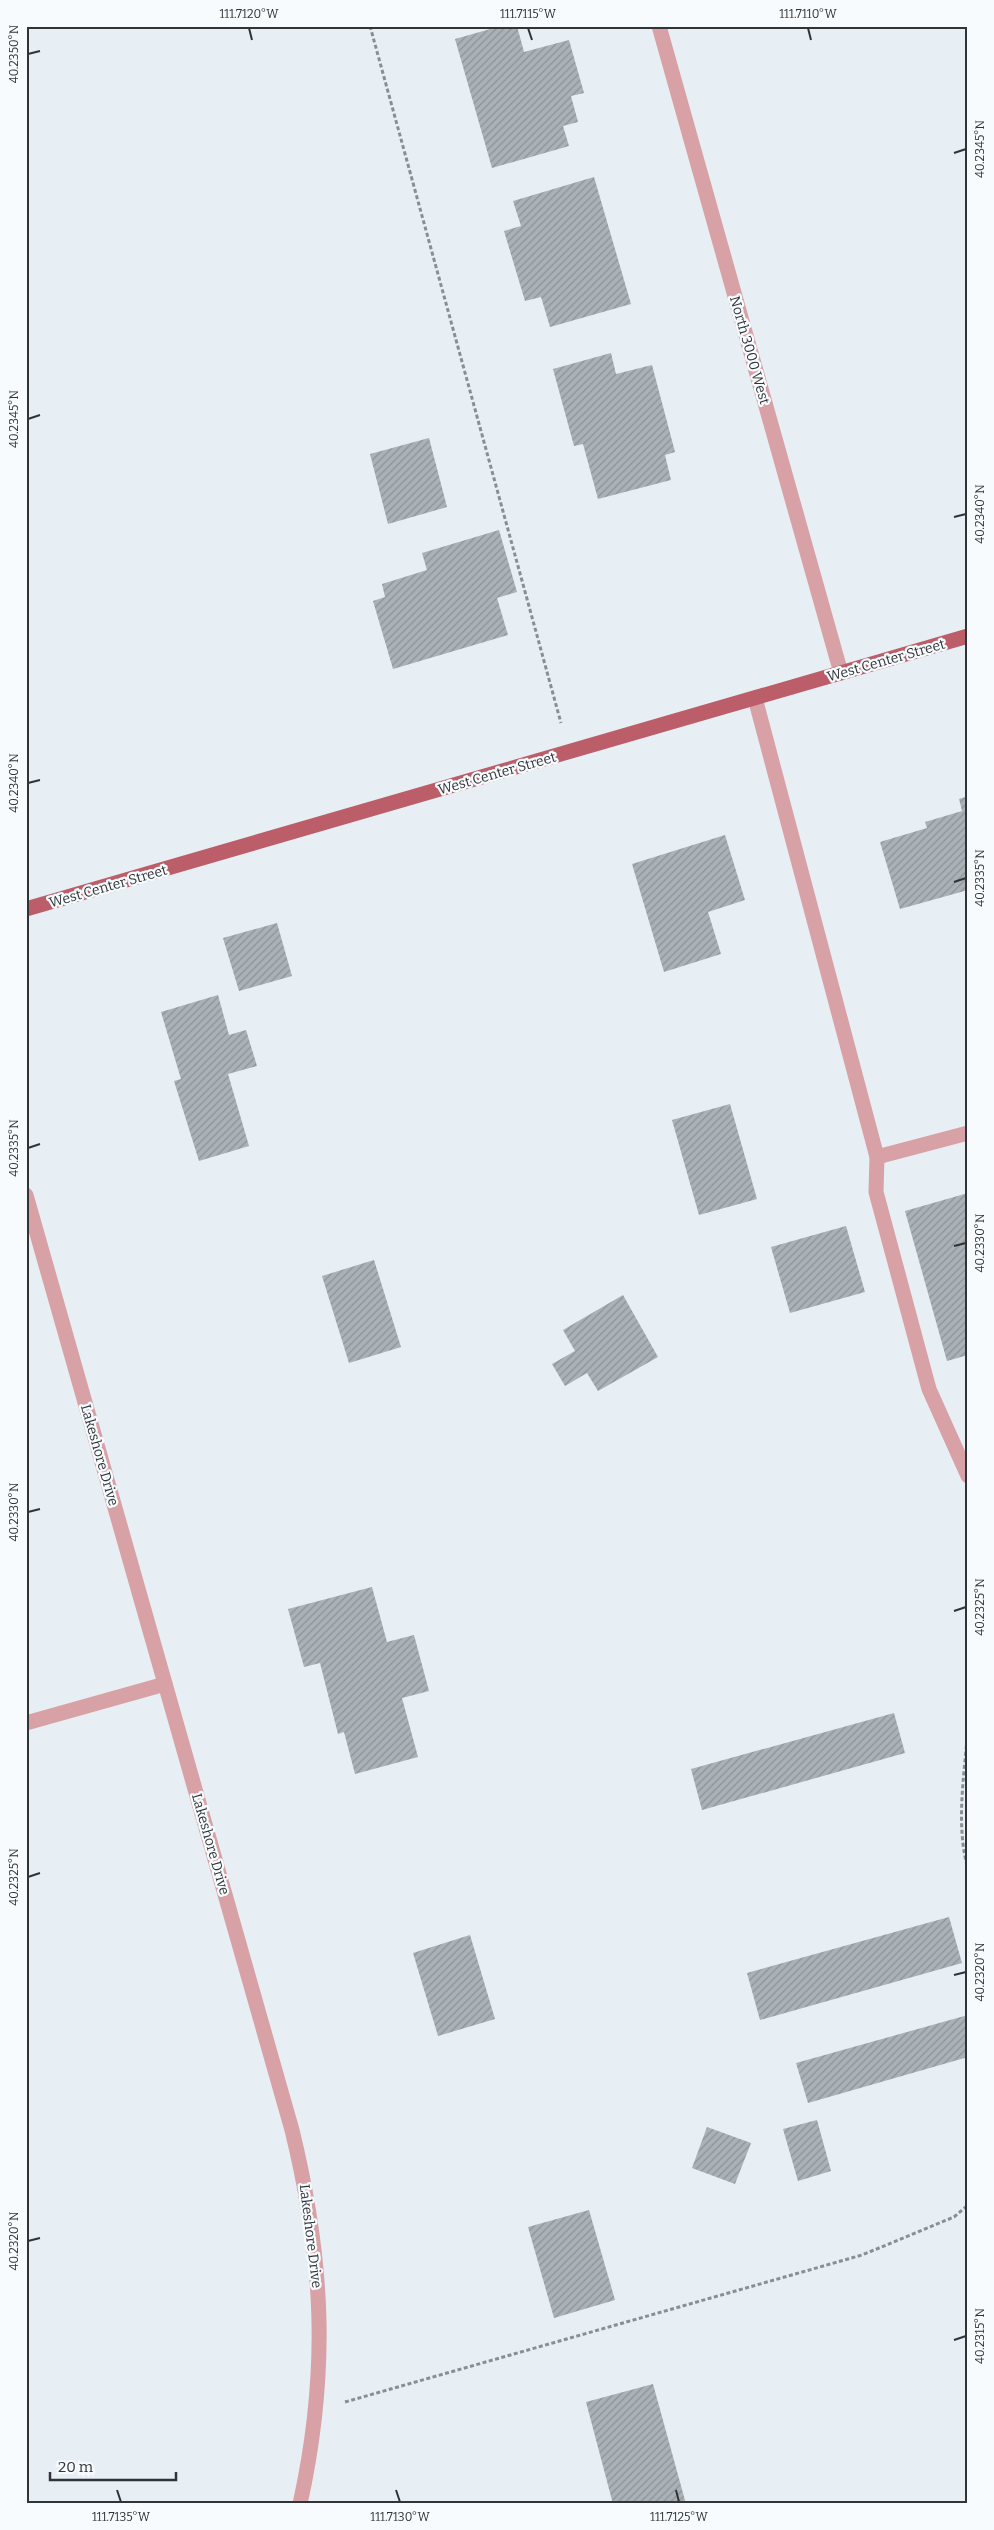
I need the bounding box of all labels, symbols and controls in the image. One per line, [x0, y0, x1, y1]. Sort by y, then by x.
text: 111.7120°W [219, 7, 279, 21]
text: 111.7115°W [500, 7, 557, 21]
text: 111.7110°W [779, 7, 837, 21]
text: 40.2350°N [7, 24, 21, 83]
text: 40.2345°N [973, 120, 987, 178]
street label: North 3000 West [726, 294, 773, 406]
text: 40.2345°N [7, 390, 21, 448]
text: 40.2340°N [973, 484, 987, 544]
street label: West Center Street [825, 636, 947, 685]
street label: West Center Street [436, 749, 558, 798]
text: 40.2340°N [7, 753, 21, 813]
text: 40.2335°N [973, 849, 987, 907]
street label: West Center Street [47, 862, 169, 911]
text: 40.2335°N [7, 1119, 21, 1177]
text: 40.2330°N [973, 1213, 987, 1272]
street label: Lakeshore Drive [77, 1403, 122, 1508]
text: 40.2330°N [7, 1482, 21, 1541]
text: 40.2325°N [973, 1578, 987, 1636]
street label: Lakeshore Drive [188, 1792, 233, 1897]
text: 40.2325°N [7, 1848, 21, 1906]
text: 40.2320°N [973, 1942, 987, 2001]
street label: Lakeshore Drive [296, 2183, 325, 2289]
text: 40.2320°N [7, 2211, 21, 2270]
text: 40.2315°N [973, 2308, 987, 2364]
scale bar [50, 2450, 176, 2482]
text: 20 m [58, 2458, 94, 2476]
text: 111.7135°W [92, 2510, 151, 2524]
text: 111.7130°W [370, 2510, 430, 2524]
text: 111.7125°W [650, 2510, 709, 2524]

